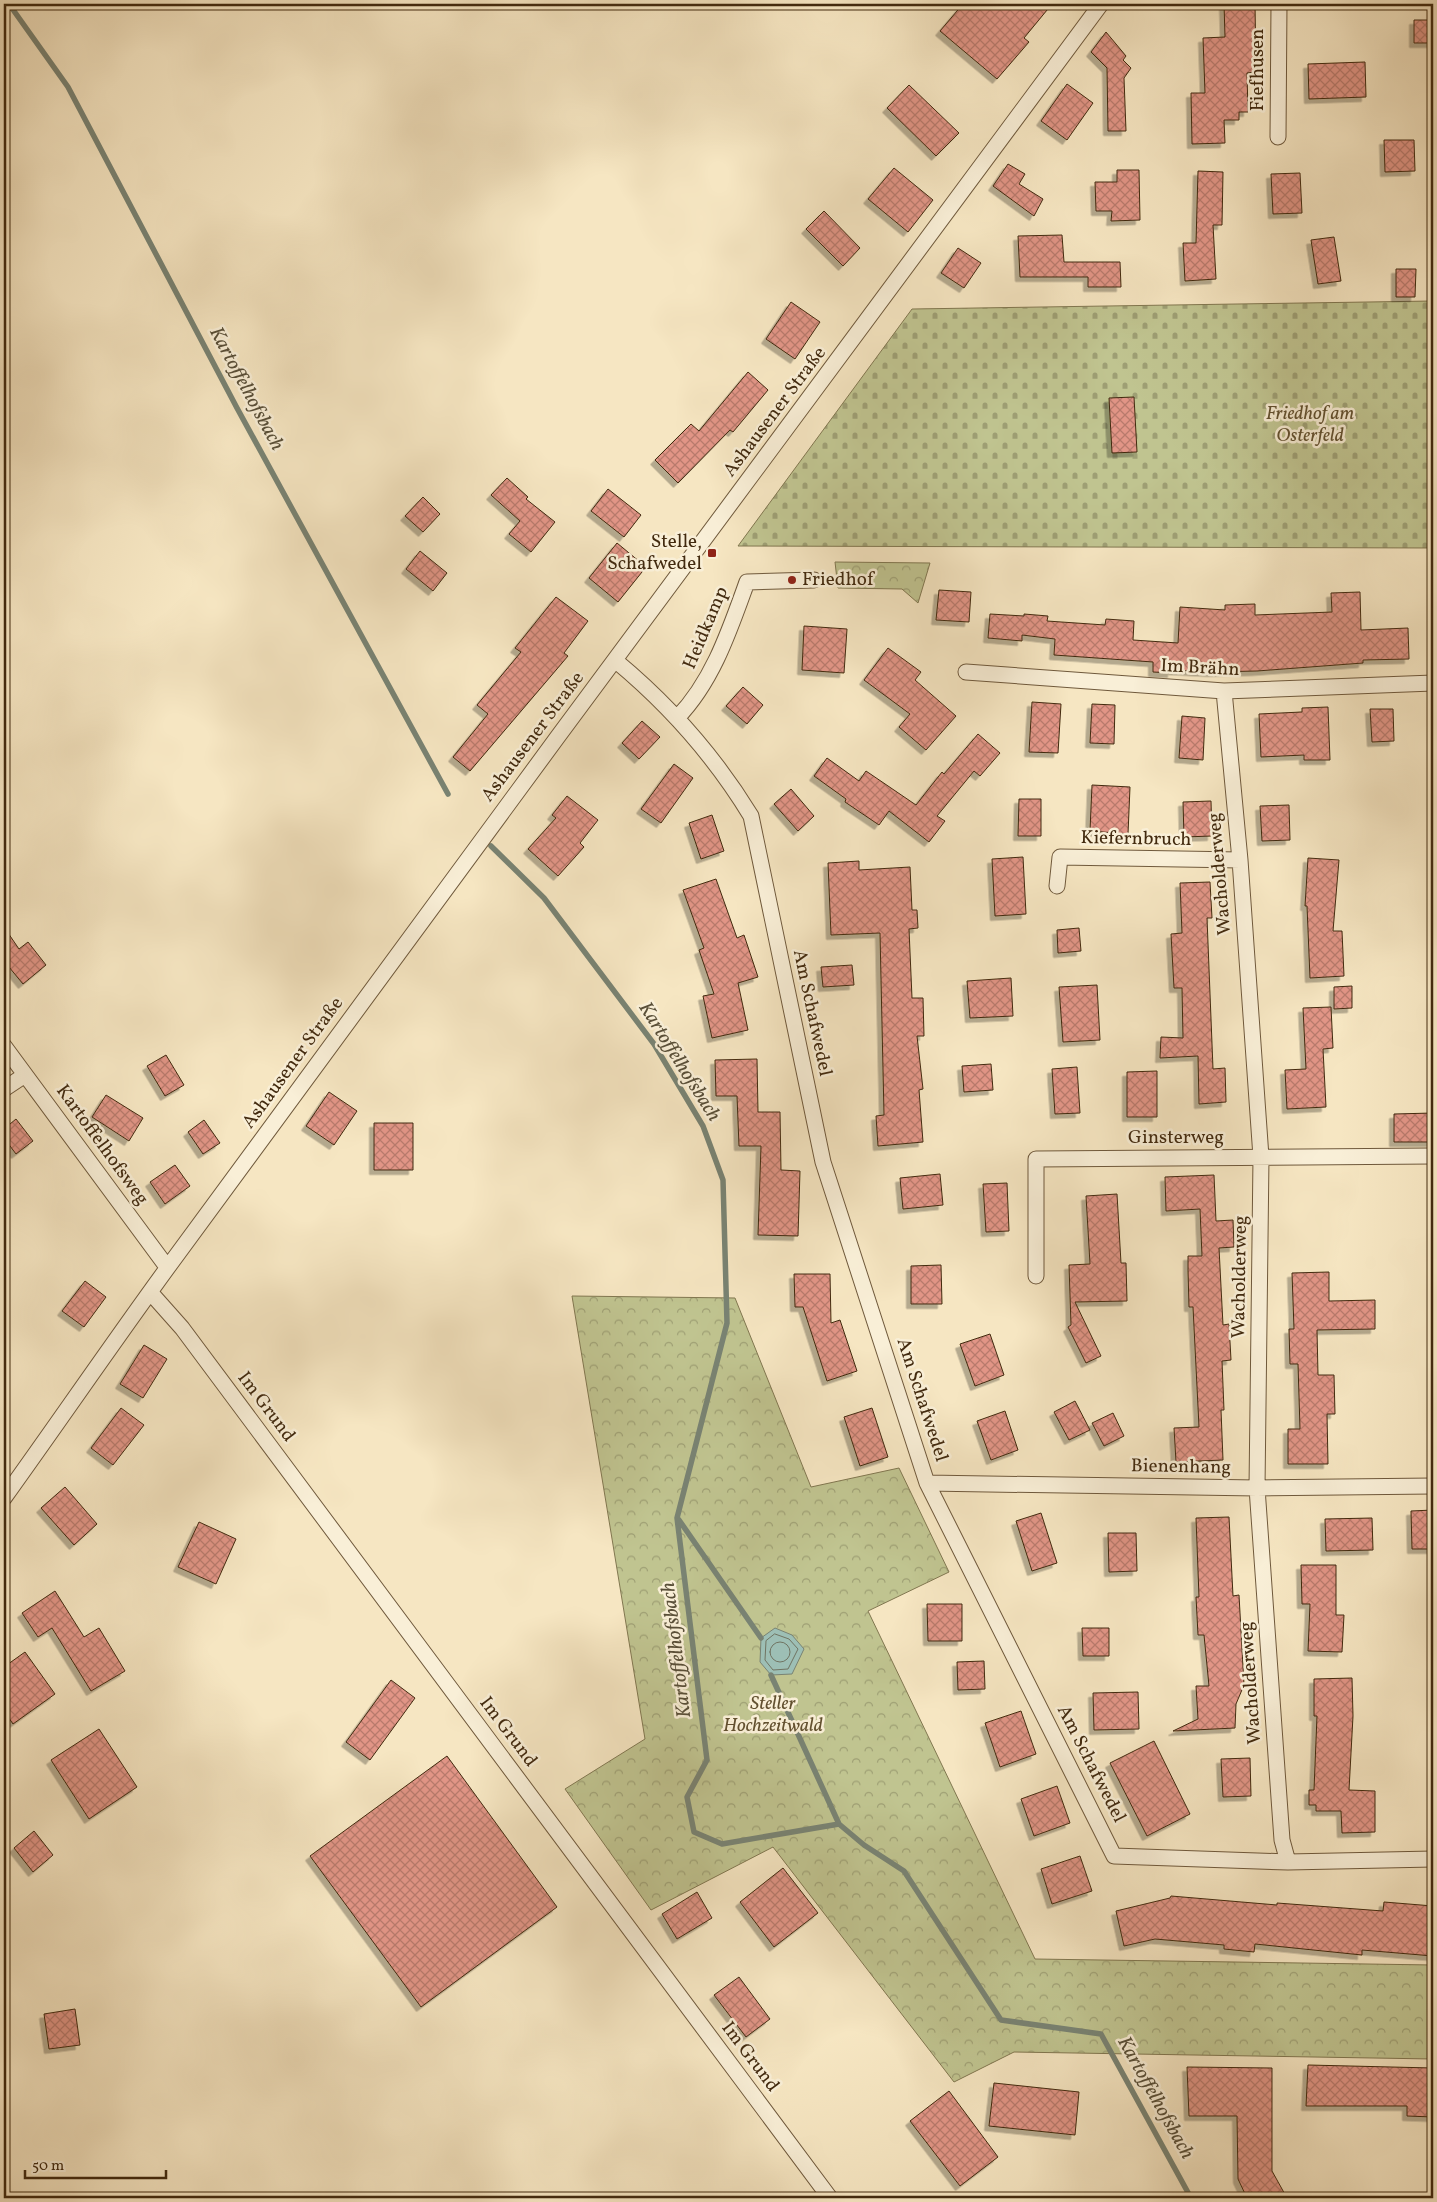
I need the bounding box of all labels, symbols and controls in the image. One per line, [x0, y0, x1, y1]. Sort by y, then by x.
street label: Fiefhusen [1245, 29, 1271, 111]
water label: Kartoffelhofsbach [202, 322, 290, 456]
street label: Ashausener Straße [717, 341, 833, 483]
park label: Friedhof am Osterfeld [1266, 401, 1354, 449]
place label: Stelle, Schafwedel [607, 529, 702, 577]
marker: Stelle, Schafwedel [706, 547, 718, 559]
place label: Friedhof [802, 567, 875, 593]
marker: Friedhof [786, 574, 798, 586]
street label: Heidkamp [677, 583, 735, 673]
street label: Im Brähn [1160, 653, 1240, 683]
street label: Ashausener Straße [475, 666, 591, 808]
street label: Wacholderweg [1202, 812, 1238, 936]
street label: Kiefernbruch [1080, 825, 1192, 853]
street label: Am Schafwedel [786, 947, 838, 1079]
street label: Ashausener Straße [236, 992, 350, 1134]
water label: Kartoffelhofsbach [631, 997, 727, 1127]
street label: Kartoffelhofsweg [49, 1079, 155, 1211]
street label: Ginsterweg [1128, 1125, 1224, 1151]
street label: Wacholderweg [1226, 1215, 1254, 1339]
street label: Am Schafwedel [890, 1335, 954, 1466]
street label: Im Grund [231, 1366, 301, 1448]
street label: Bienenhang [1131, 1453, 1231, 1481]
water label: Kartoffelhofsbach [655, 1580, 699, 1719]
street label: Wacholderweg [1234, 1621, 1268, 1745]
street label: Im Grund [473, 1691, 543, 1773]
park label: Steller Hochzeitwald [723, 1691, 823, 1739]
street label: Am Schafwedel [1050, 1701, 1132, 1828]
street label: Im Grund [715, 2016, 785, 2098]
water label: Kartoffelhofsbach [1110, 2032, 1200, 2165]
scale bar [25, 2147, 166, 2179]
text: 50 m [32, 2156, 64, 2177]

